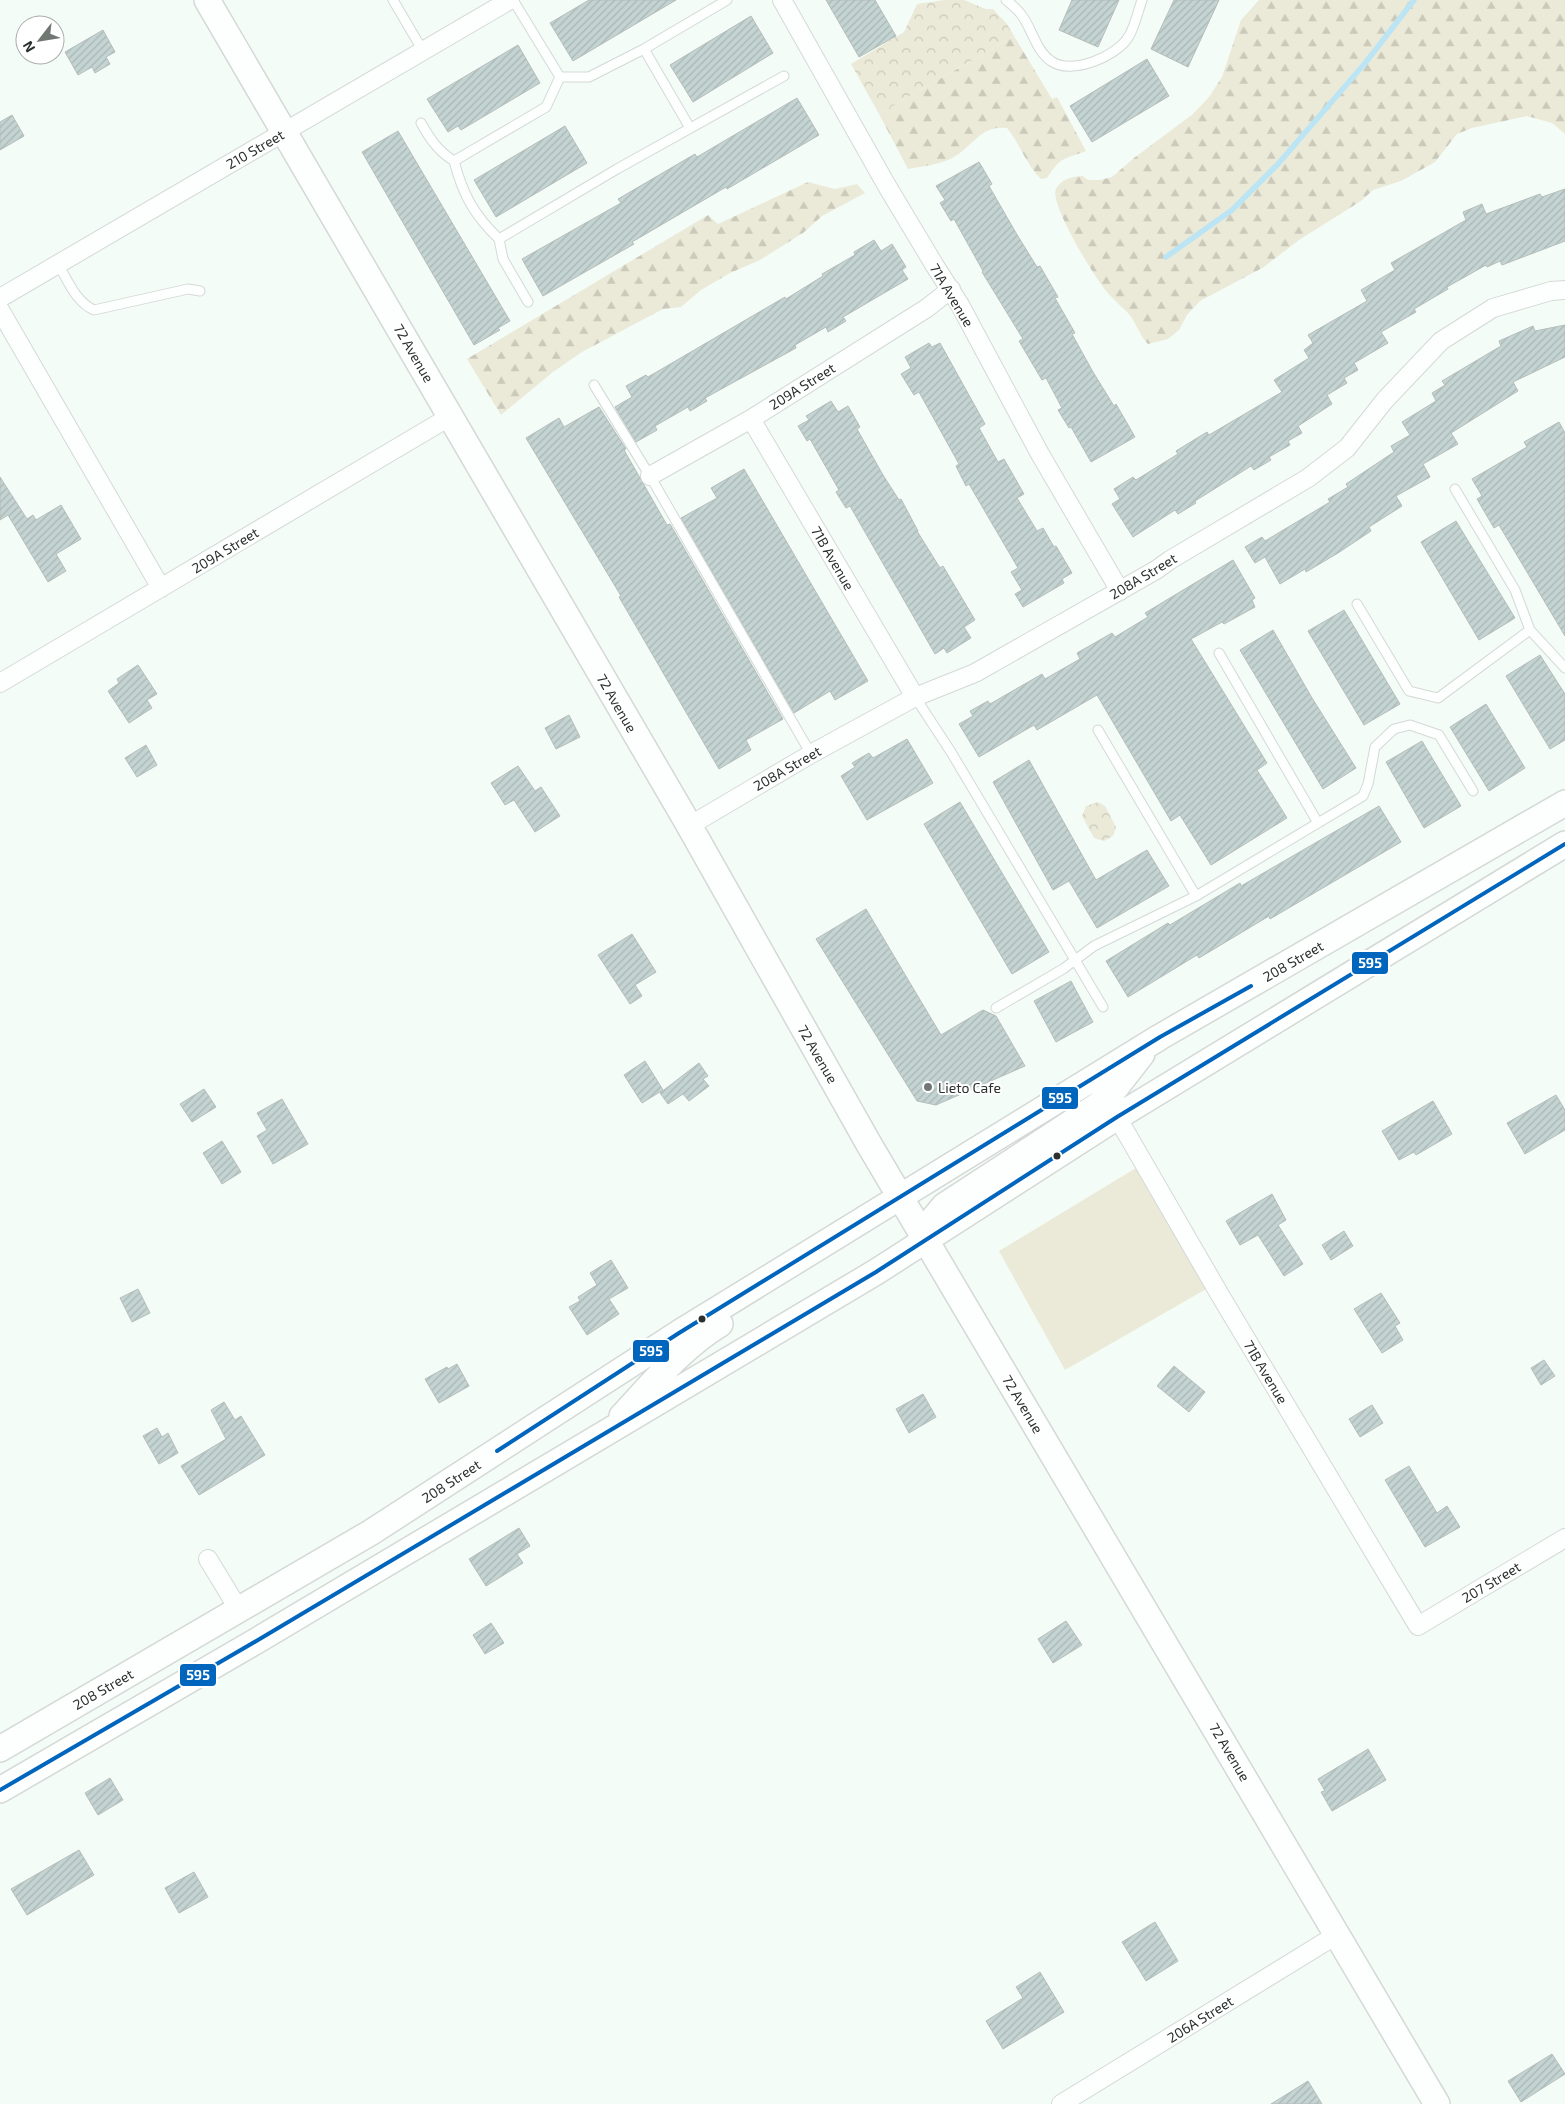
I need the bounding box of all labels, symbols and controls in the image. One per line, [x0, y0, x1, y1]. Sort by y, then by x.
north arrow [15, 15, 65, 65]
text: N [19, 38, 38, 56]
street label: 210 Street [223, 126, 287, 172]
street label: 71A Avenue [926, 260, 978, 330]
street label: 72 Avenue [390, 321, 438, 385]
street label: 209A Street [766, 359, 838, 413]
street label: 209A Street [189, 523, 261, 577]
street label: 71B Avenue [808, 523, 858, 593]
street label: 208A Street [1106, 549, 1180, 603]
street label: 72 Avenue [593, 671, 641, 735]
street label: 208A Street [750, 742, 824, 794]
street label: 208 Street [1260, 937, 1326, 985]
line badge: 595 [1351, 951, 1389, 975]
text: 595 [1358, 954, 1382, 971]
street label: 72 Avenue [794, 1022, 842, 1086]
place label: Lieto Cafe [938, 1079, 1001, 1096]
marker: Lieto Cafe [922, 1081, 934, 1093]
line badge: 595 [1041, 1086, 1079, 1110]
text: 595 [1048, 1089, 1072, 1106]
unlabelled marker [1052, 1151, 1062, 1161]
unlabelled marker [697, 1314, 707, 1324]
street label: 71B Avenue [1240, 1337, 1292, 1407]
line badge: 595 [632, 1339, 670, 1363]
text: 595 [639, 1342, 663, 1359]
street label: 72 Avenue [999, 1372, 1047, 1436]
street label: 208 Street [418, 1456, 484, 1506]
street label: 207 Street [1459, 1558, 1523, 1606]
line badge: 595 [179, 1663, 217, 1687]
street label: 208 Street [70, 1665, 136, 1713]
text: 595 [186, 1666, 210, 1683]
street label: 72 Avenue [1206, 1720, 1254, 1784]
street label: 206A Street [1164, 1992, 1236, 2046]

